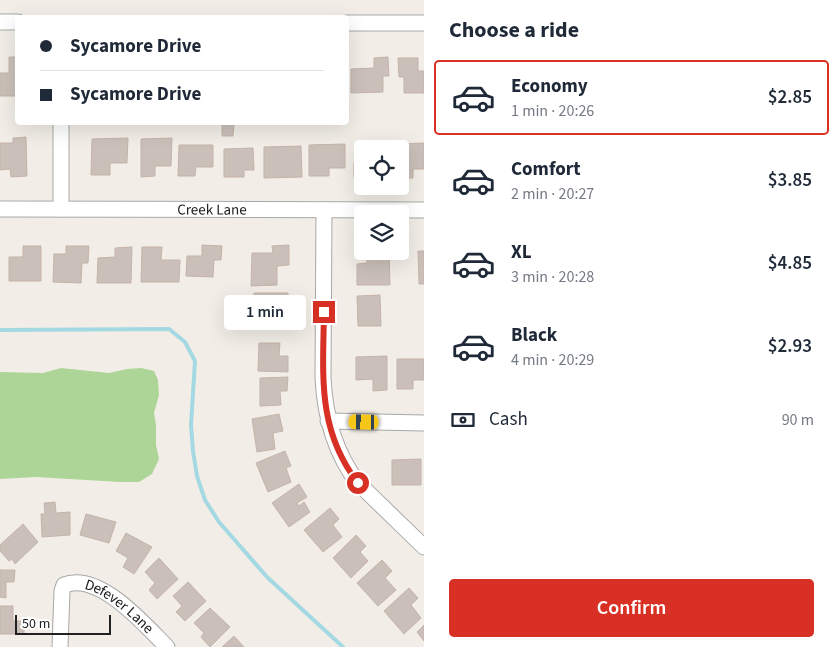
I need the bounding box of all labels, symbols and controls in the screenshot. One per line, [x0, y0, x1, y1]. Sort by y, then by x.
text: Choose a ride [449, 14, 579, 46]
text: Sycamore Drive [70, 33, 201, 60]
text: Economy [511, 73, 588, 100]
icon: car [451, 75, 496, 120]
text: Sycamore Drive [70, 81, 201, 108]
text: $2.85 [768, 84, 812, 111]
text: 1 min · 20:26 [511, 100, 594, 122]
map controls [354, 140, 409, 260]
button: locate [354, 140, 409, 195]
text: Comfort [511, 156, 581, 183]
icon: car [451, 158, 496, 203]
text: $3.85 [768, 167, 812, 194]
text: 2 min · 20:27 [511, 183, 594, 205]
street label: Creek Lane [177, 199, 247, 221]
button: layers [354, 205, 409, 260]
text: XL [511, 239, 532, 266]
icon: car [451, 241, 496, 286]
text: $4.85 [768, 250, 812, 277]
text: 3 min · 20:28 [511, 266, 594, 288]
callout: 1 min [224, 294, 306, 330]
text: 1 min [246, 301, 284, 323]
route end [313, 301, 335, 323]
text: Black [511, 322, 557, 349]
icon: car [451, 324, 496, 369]
text: $2.93 [768, 333, 812, 360]
text: 4 min · 20:29 [511, 349, 594, 371]
icon: cash [449, 406, 477, 434]
text: Cash [489, 406, 528, 433]
text: 90 m [782, 409, 814, 431]
car [348, 414, 379, 430]
route start [347, 472, 369, 494]
street label: Defever Lane [82, 574, 158, 639]
button: Confirm [449, 579, 814, 637]
scale bar [15, 612, 111, 635]
text: 50 m [22, 614, 50, 634]

